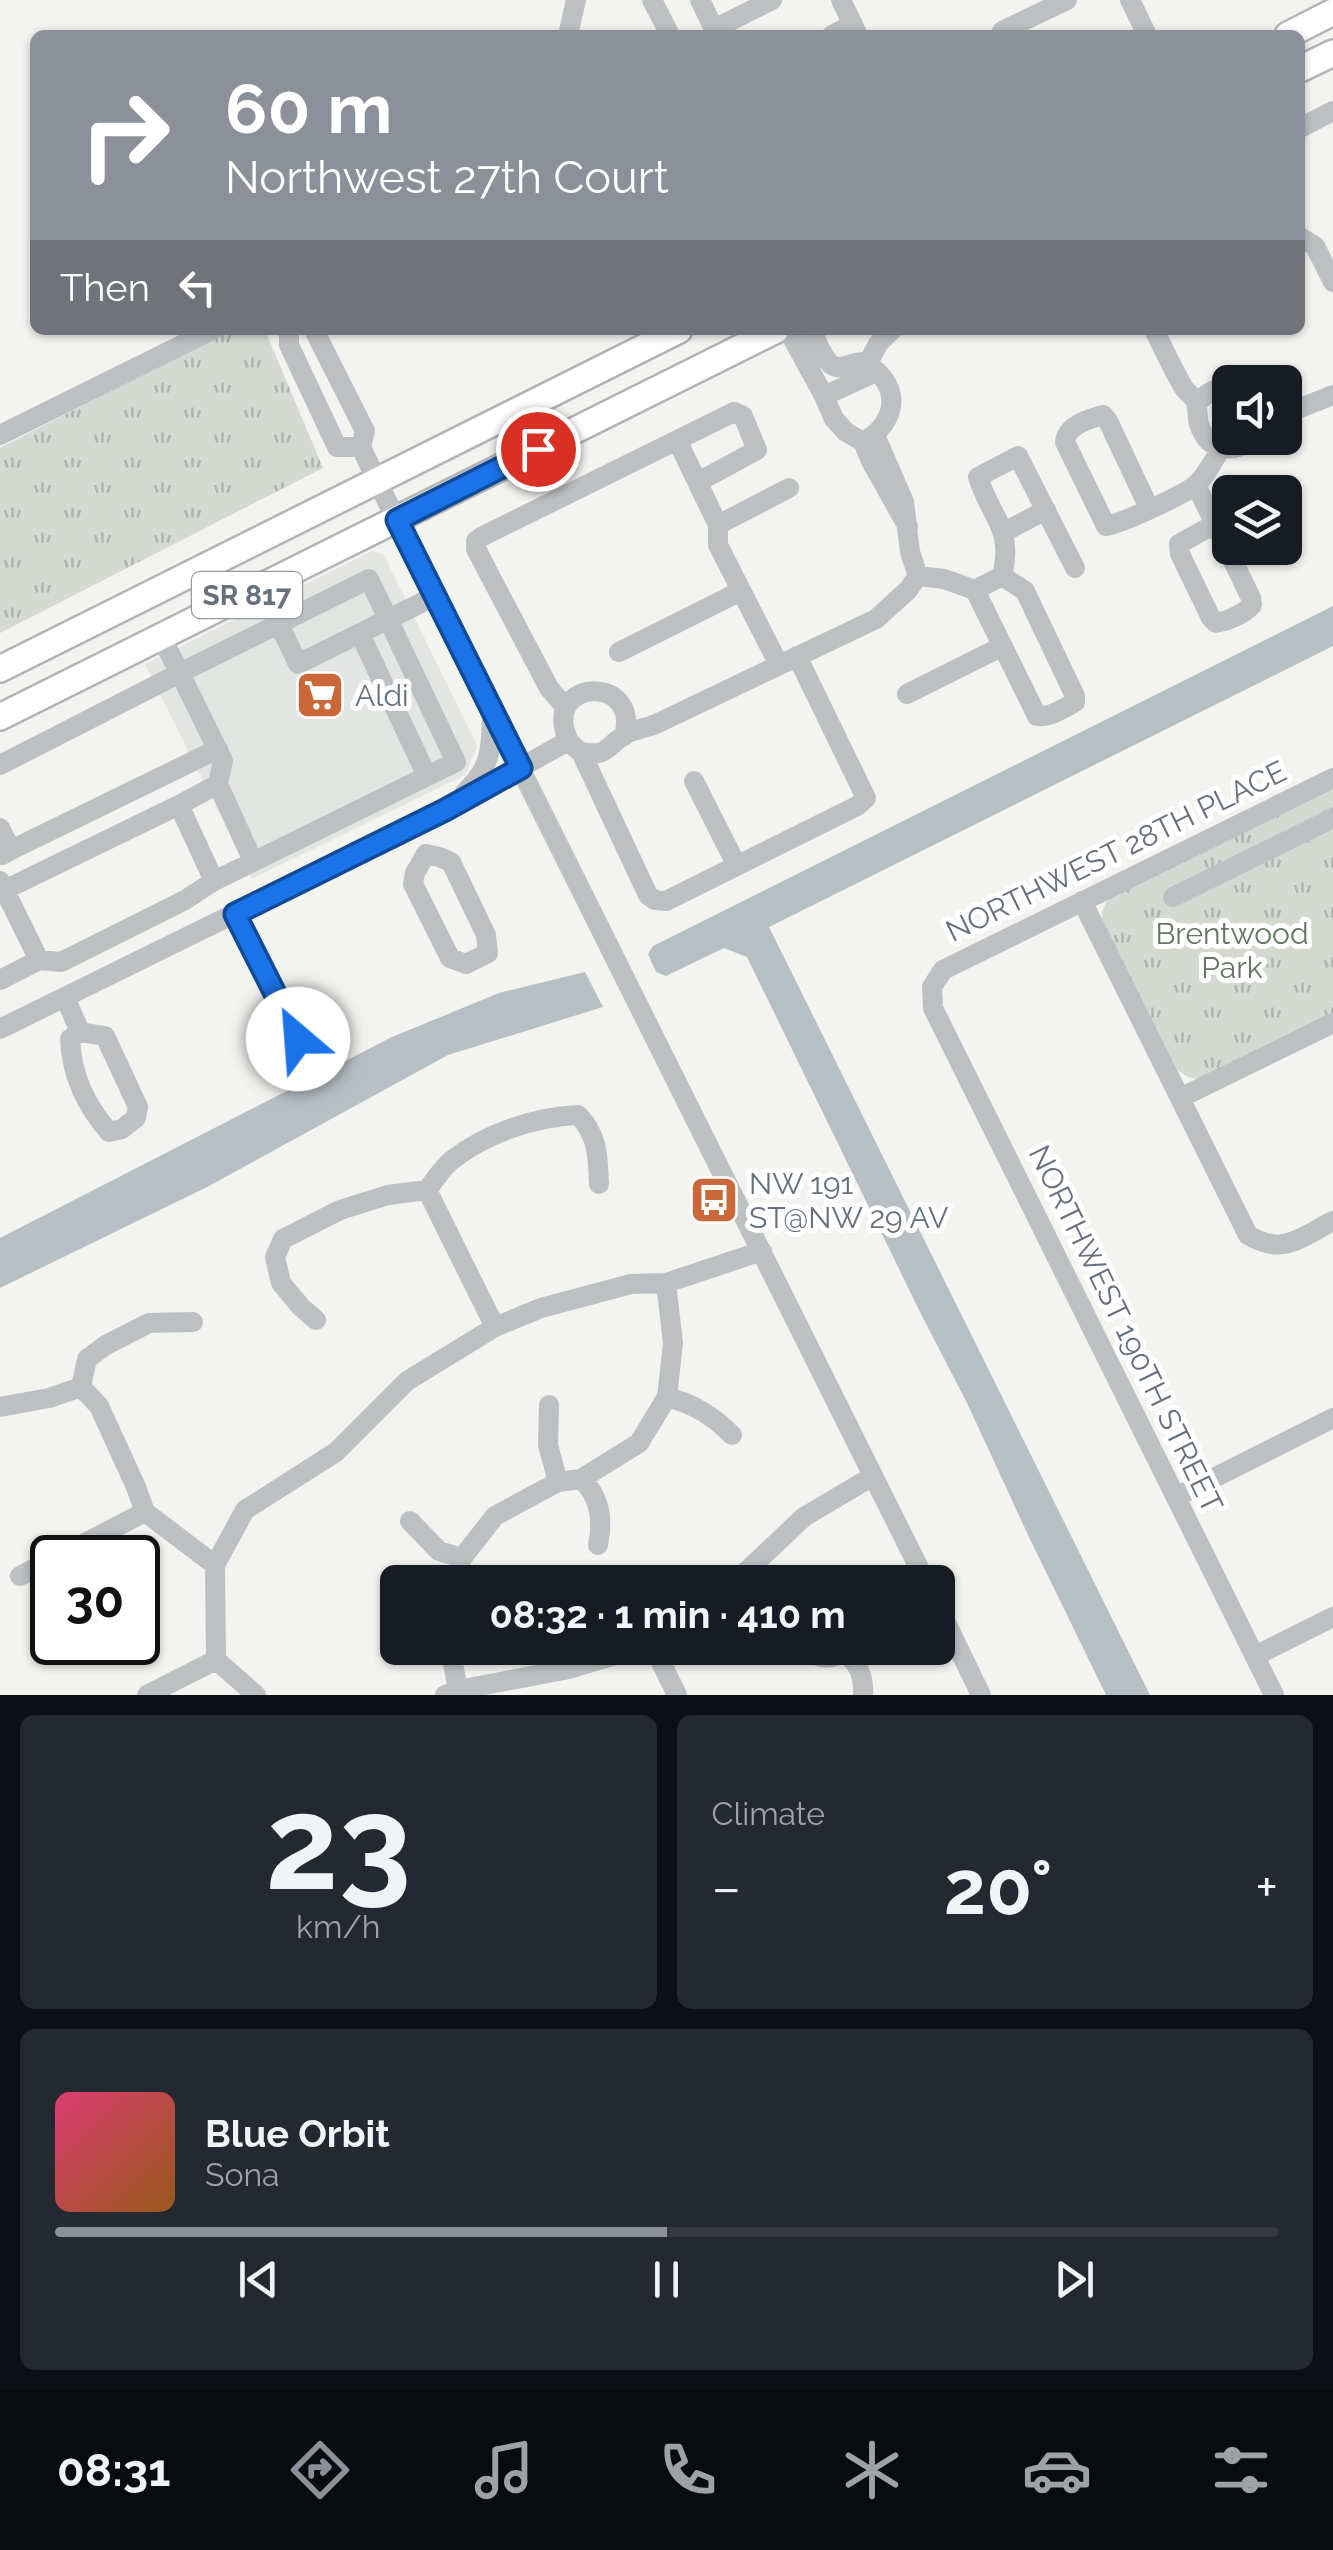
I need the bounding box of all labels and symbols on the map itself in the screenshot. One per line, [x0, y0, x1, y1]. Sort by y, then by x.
pin [496, 407, 581, 492]
road number: SR 817 [192, 572, 302, 618]
supermarket icon: Aldi [294, 669, 346, 721]
place label: Aldi [355, 678, 409, 713]
street label: NORTHWEST 28TH PLACE [940, 753, 1292, 949]
park label: Brentwood Park [1155, 916, 1309, 985]
position arrow [246, 987, 350, 1091]
street label: NORTHWEST 190TH STREET [1022, 1140, 1230, 1518]
place label: NW 191 ST@NW 29 AV [749, 1166, 948, 1235]
bus stop icon: NW 191 ST@NW 29 AV [688, 1174, 740, 1226]
speed limit sign: 30 [30, 1535, 160, 1665]

